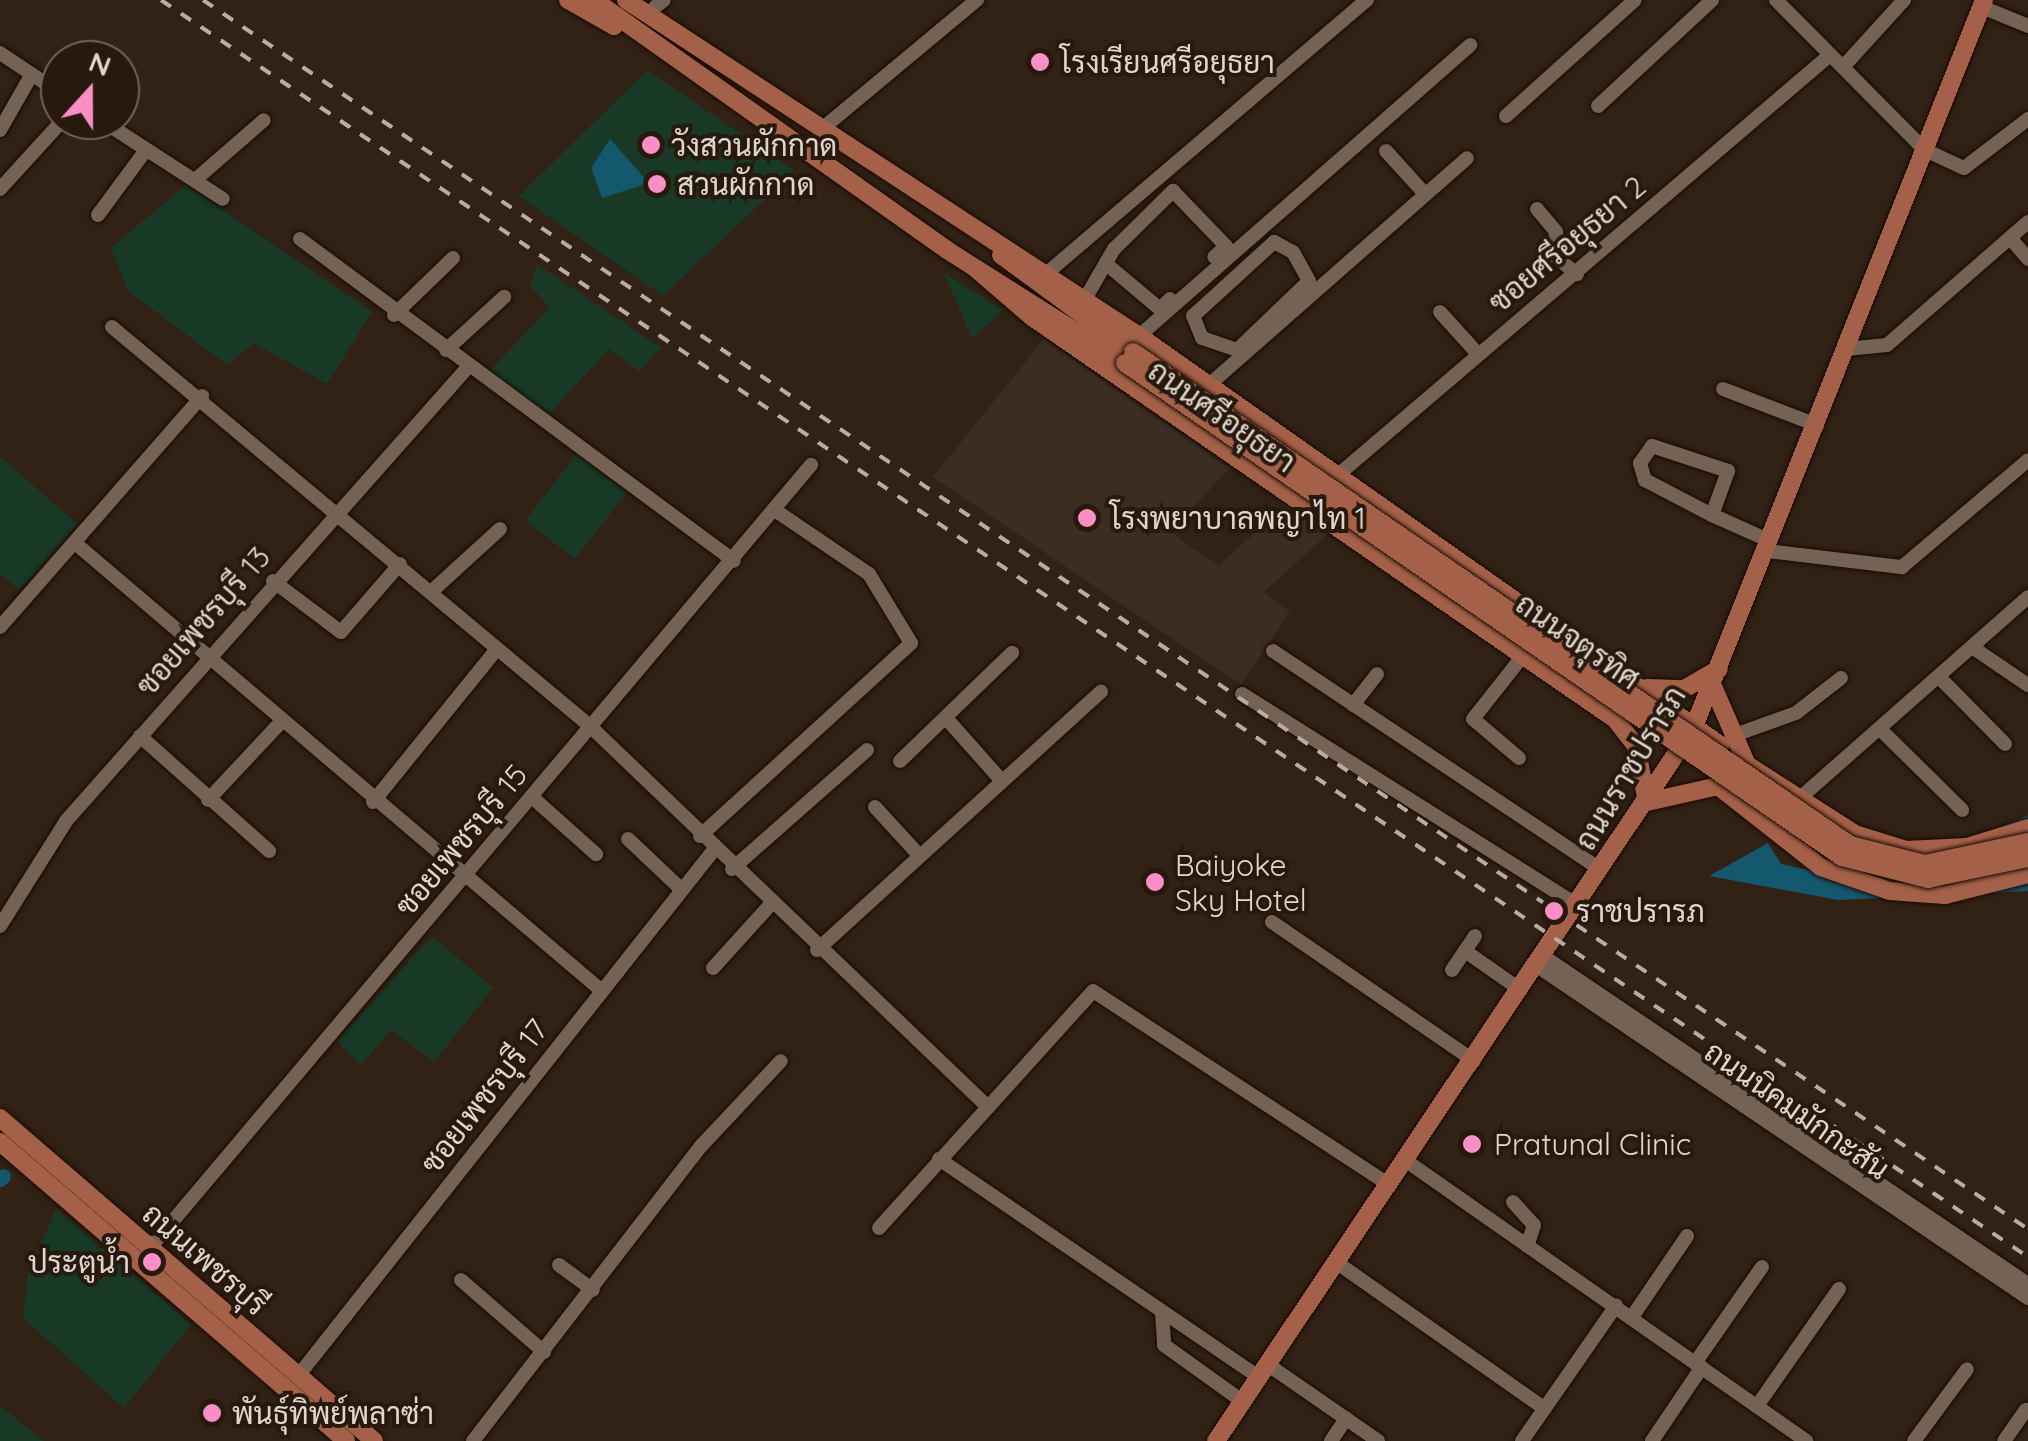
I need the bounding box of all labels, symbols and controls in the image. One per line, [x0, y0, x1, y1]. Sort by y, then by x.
north arrow [40, 40, 140, 140]
text: N [84, 43, 116, 83]
place label: โรงเรียนศรีอยุธยา [1060, 44, 1275, 80]
marker: โรงเรียนศรีอยุธยา [1029, 51, 1051, 73]
place label: วังสวนผักกาด [671, 127, 837, 163]
marker: วังสวนผักกาด [640, 134, 662, 156]
place label: สวนผักกาด [677, 166, 814, 202]
street label: ซอยศรีอยุธยา 2 [1481, 168, 1653, 320]
marker: สวนผักกาด [646, 173, 668, 195]
street label: ถนนศรีอยุธยา [1142, 352, 1302, 480]
place label: โรงพยาบาลพญาไท 1 [1110, 500, 1366, 536]
marker: โรงพยาบาลพญาไท 1 [1074, 505, 1100, 531]
street label: ซอยเพชรบุรี 13 [128, 539, 278, 703]
street label: ถนนจตุรทิศ [1509, 585, 1647, 697]
street label: ถนนราชปรารภ [1567, 680, 1693, 856]
street label: ซอยเพชรบุรี 15 [387, 757, 535, 923]
place label: Baiyoke Sky Hotel [1175, 847, 1307, 918]
marker: Baiyoke Sky Hotel [1144, 871, 1166, 893]
place label: ราชปรารภ [1576, 893, 1705, 929]
marker: ราชปรารภ [1541, 898, 1567, 924]
street label: ซอยเพชรบุรี 17 [413, 1012, 555, 1180]
street label: ถนนนิคมมักกะสัน [1698, 1033, 1896, 1187]
place label: Pratunal Clinic [1494, 1126, 1691, 1162]
marker: Pratunal Clinic [1459, 1131, 1485, 1157]
street label: ถนนเพชรบุรี [135, 1195, 275, 1323]
place label: ประตูน้ำ [28, 1244, 130, 1280]
marker: ประตูน้ำ [139, 1249, 165, 1275]
place label: พันธุ์ทิพย์พลาซ่า [232, 1395, 434, 1431]
marker: พันธุ์ทิพย์พลาซ่า [201, 1402, 223, 1424]

